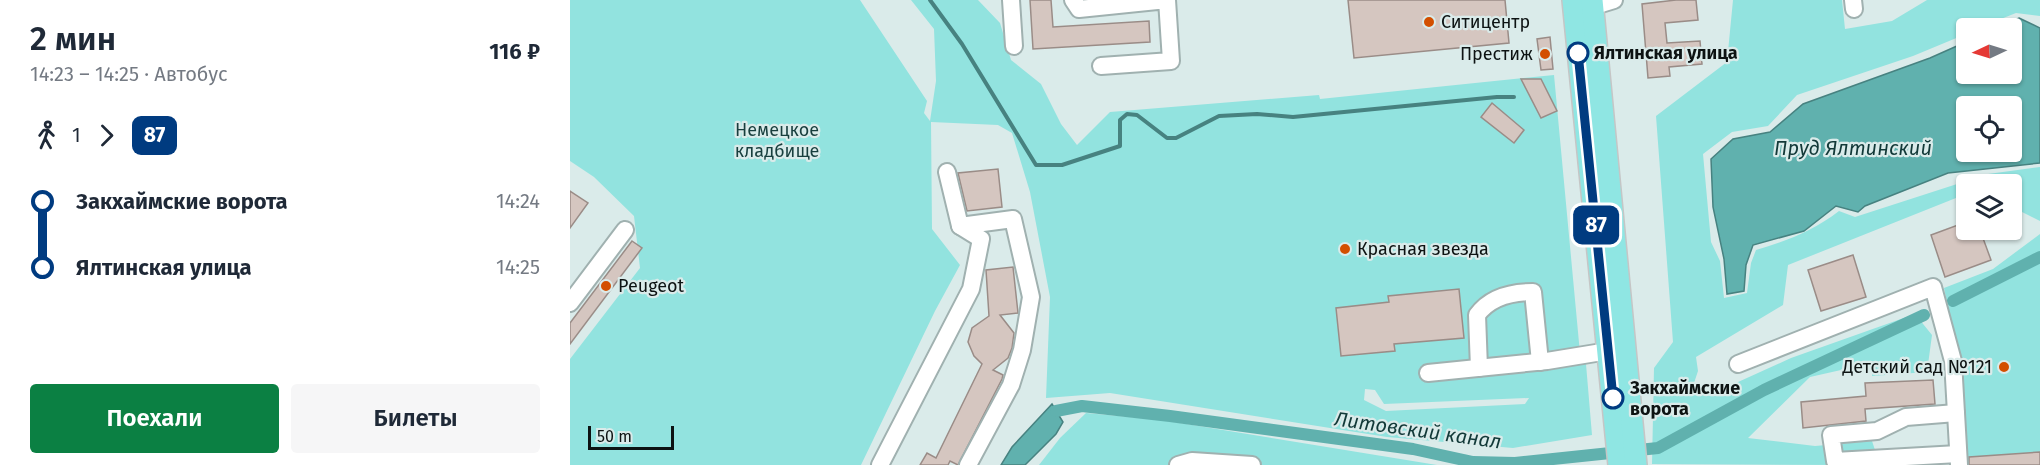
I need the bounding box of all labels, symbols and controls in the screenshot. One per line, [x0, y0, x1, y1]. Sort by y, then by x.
place label: Ситицентр [1441, 11, 1530, 33]
marker: Ситицентр [1422, 15, 1436, 29]
north arrow [1956, 18, 2022, 84]
map controls [1956, 18, 2022, 240]
text: 2 мин [30, 19, 116, 59]
text: 116 ₽ [489, 38, 540, 65]
marker: Ялтинская улица [1567, 42, 1589, 64]
place label: Ялтинская улица [1594, 42, 1738, 64]
place label: Престиж [1460, 43, 1533, 65]
marker: Престиж [1538, 47, 1552, 61]
text: 14:23 – 14:25 · Автобус [30, 62, 228, 86]
button: locate [1956, 96, 2022, 162]
icon: walk [30, 119, 63, 152]
icon: forward [90, 119, 123, 152]
park label: Немецкое кладбище [735, 119, 819, 162]
text: 87 [144, 122, 165, 148]
text: 1 [72, 123, 81, 147]
water label: Пруд Ялтинский [1774, 136, 1932, 160]
button: layers [1956, 174, 2022, 240]
text: Закхаймские ворота [76, 188, 288, 215]
text: 14:24 [496, 189, 540, 213]
line badge: 87 [1569, 206, 1623, 244]
text: 87 [1585, 212, 1607, 238]
place label: Красная звезда [1357, 238, 1489, 260]
marker: Красная звезда [1338, 242, 1352, 256]
text: Ялтинская улица [76, 254, 252, 281]
text: 14:25 [496, 255, 540, 279]
place label: Peugeot [618, 275, 685, 297]
marker: Peugeot [599, 279, 613, 293]
place label: Детский сад №121 [1841, 356, 1992, 378]
marker: Детский сад №121 [1997, 360, 2011, 374]
place label: Закхаймские ворота [1629, 377, 1740, 420]
button: Поехали [30, 384, 279, 453]
button: Билеты [291, 384, 540, 453]
marker: Закхаймские ворота [1602, 387, 1624, 409]
water label: Литовский канал [1332, 406, 1503, 454]
scale bar [588, 423, 674, 450]
text: 50 m [597, 427, 632, 446]

